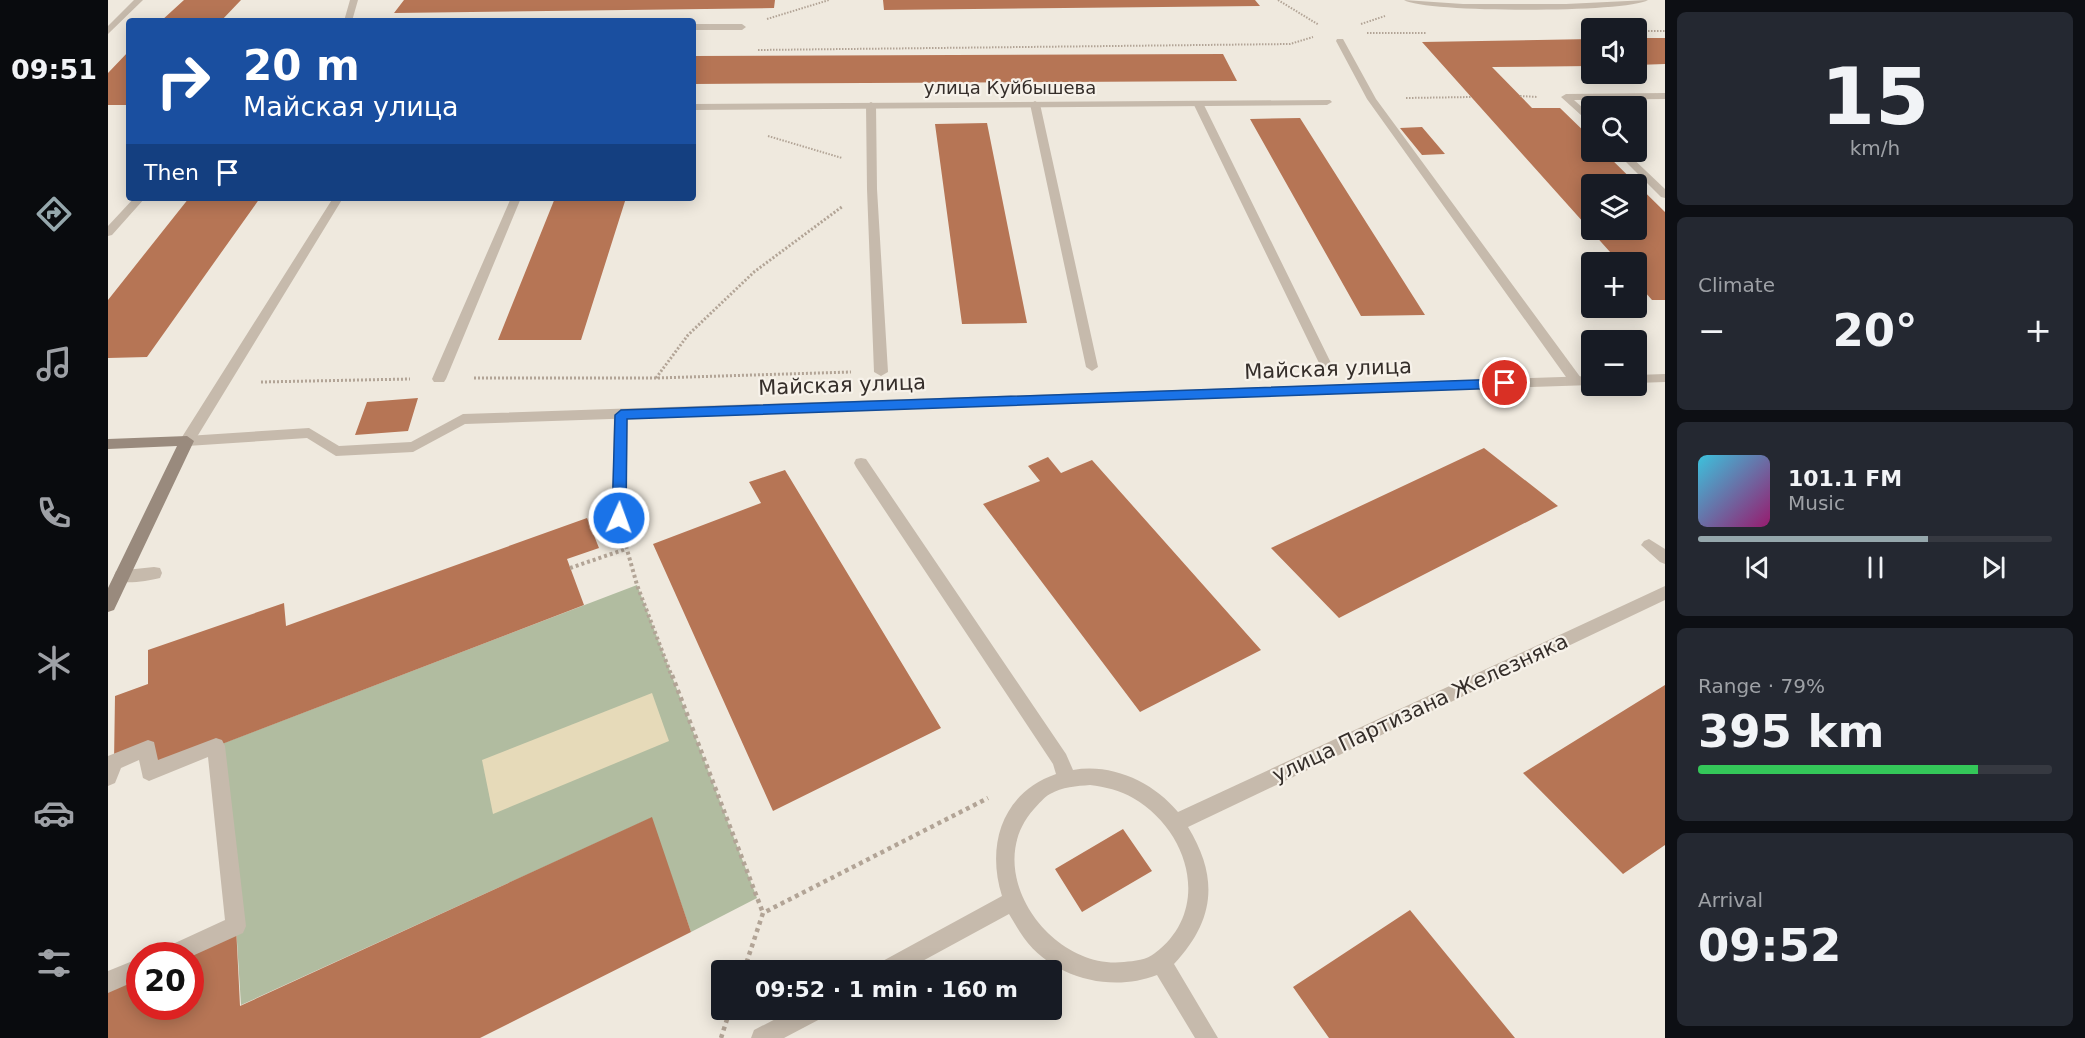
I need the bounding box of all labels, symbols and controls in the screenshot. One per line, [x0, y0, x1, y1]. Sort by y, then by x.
map controls [1581, 18, 1647, 396]
button: sound [1581, 18, 1647, 84]
text: 20 m [243, 41, 360, 90]
icon: right [144, 42, 222, 120]
text: 15 [1821, 52, 1929, 142]
text: 09:51 [11, 54, 97, 85]
street label: улица Куйбышева [924, 77, 1096, 98]
text: Майская улица [243, 91, 459, 122]
button: search [1581, 96, 1647, 162]
text: km/h [1850, 136, 1900, 160]
icon: arrive [211, 156, 244, 189]
text: Then [144, 160, 199, 185]
button: layers [1581, 174, 1647, 240]
icon: directions [33, 193, 75, 235]
button: + [1581, 252, 1647, 318]
text: Climate [1698, 273, 1775, 297]
text: 20° [1832, 304, 1918, 357]
text: − [1698, 311, 1726, 350]
text: + [2024, 311, 2052, 350]
button: − [1581, 330, 1647, 396]
icon: music [33, 343, 75, 385]
street label: Майская улица [1244, 354, 1412, 384]
pin [1479, 357, 1530, 408]
icon: arrive [1488, 366, 1521, 399]
street label: Майская улица [758, 370, 926, 400]
text: 101.1 FM [1788, 466, 1902, 491]
position arrow [587, 486, 651, 550]
text: Music [1788, 491, 1845, 515]
icon: phone [33, 492, 75, 534]
icon: previous [1741, 551, 1774, 584]
icon: pause [1859, 551, 1892, 584]
icon: next [1977, 551, 2010, 584]
street label: улица Партизана Железняка [1268, 629, 1572, 787]
icon: climate [33, 642, 75, 684]
text: Range · 79% [1698, 674, 1825, 698]
text: 395 km [1698, 705, 1884, 758]
icon: car [33, 792, 75, 834]
text: Arrival [1698, 888, 1763, 912]
text: 09:52 [1698, 919, 1841, 972]
icon: filters [33, 942, 75, 984]
speed limit sign: 20 [126, 942, 204, 1020]
text: 09:52 · 1 min · 160 m [755, 977, 1018, 1002]

